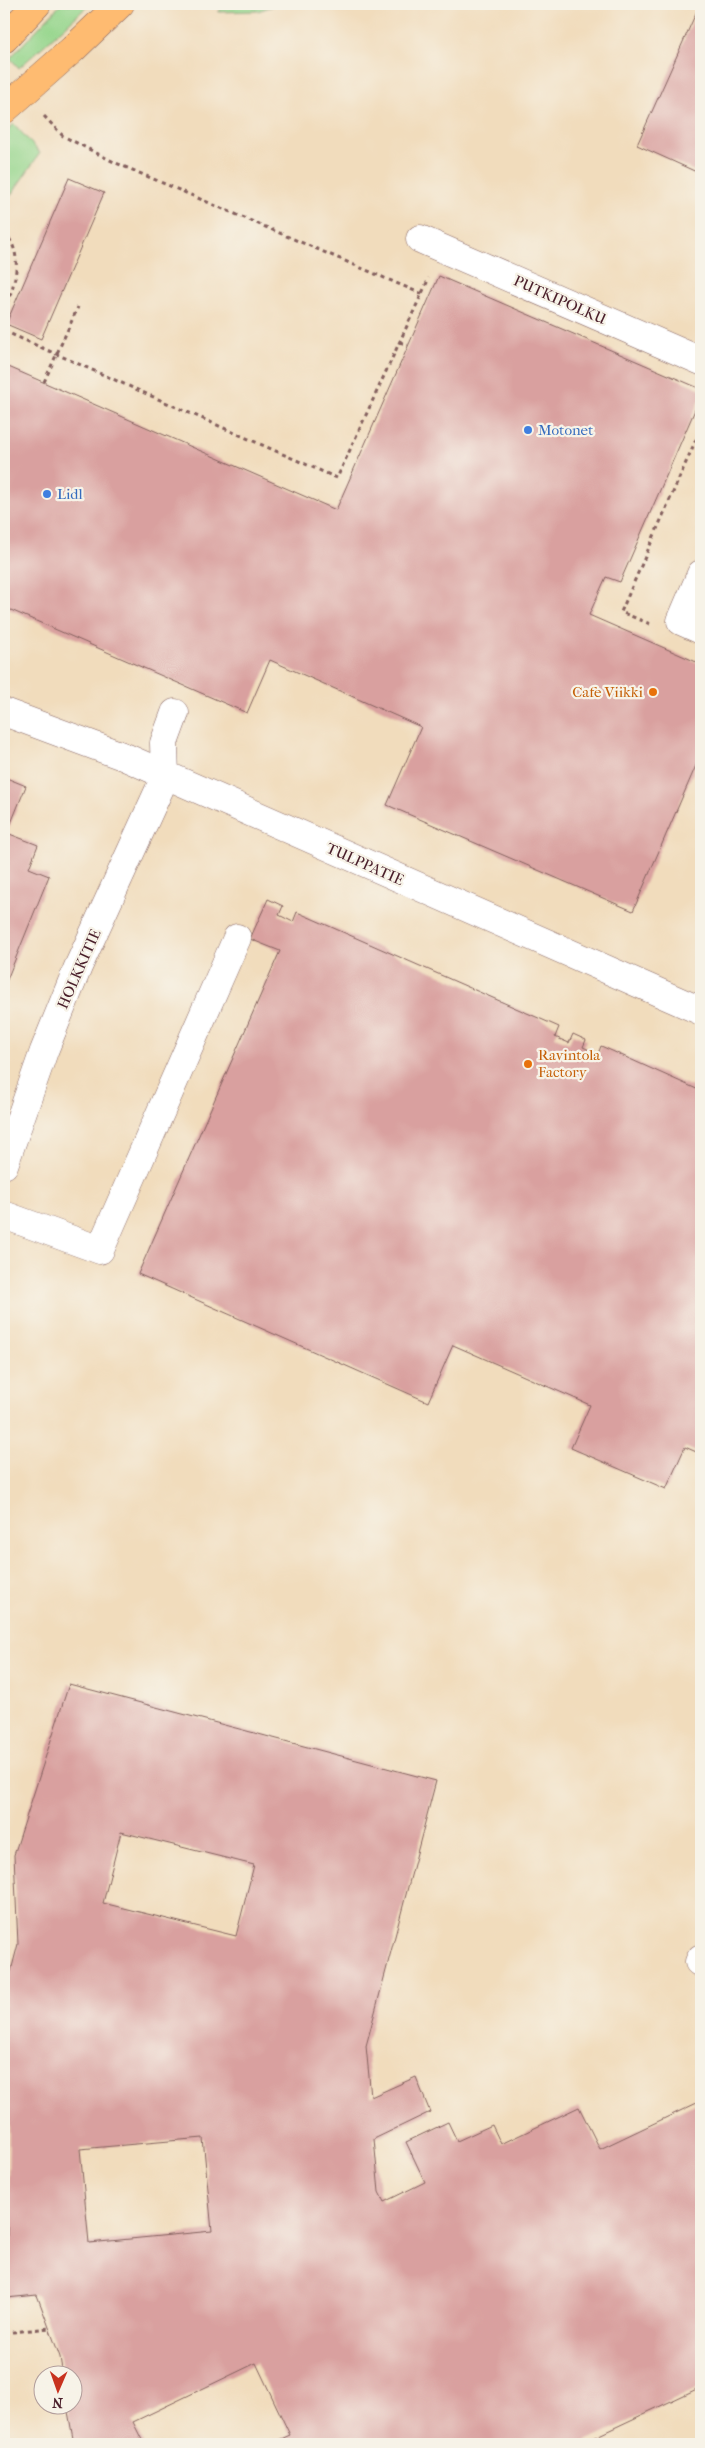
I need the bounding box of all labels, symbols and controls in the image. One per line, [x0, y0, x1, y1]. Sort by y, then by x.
street label: PUTKIPOLKU [511, 272, 609, 329]
place label: Motonet [538, 421, 594, 439]
marker: Motonet [522, 424, 534, 436]
place label: Lidl [57, 485, 83, 503]
marker: Lidl [41, 488, 53, 500]
place label: Cafe Viikki [572, 683, 644, 701]
marker: Cafe Viikki [647, 686, 659, 698]
street label: TULPPATIE [324, 839, 406, 889]
street label: HOLKKITIE [53, 926, 105, 1012]
place label: Ravintola Factory [538, 1046, 601, 1081]
marker: Ravintola Factory [522, 1058, 534, 1070]
north arrow [32, 2366, 82, 2416]
text: N [52, 2394, 63, 2411]

